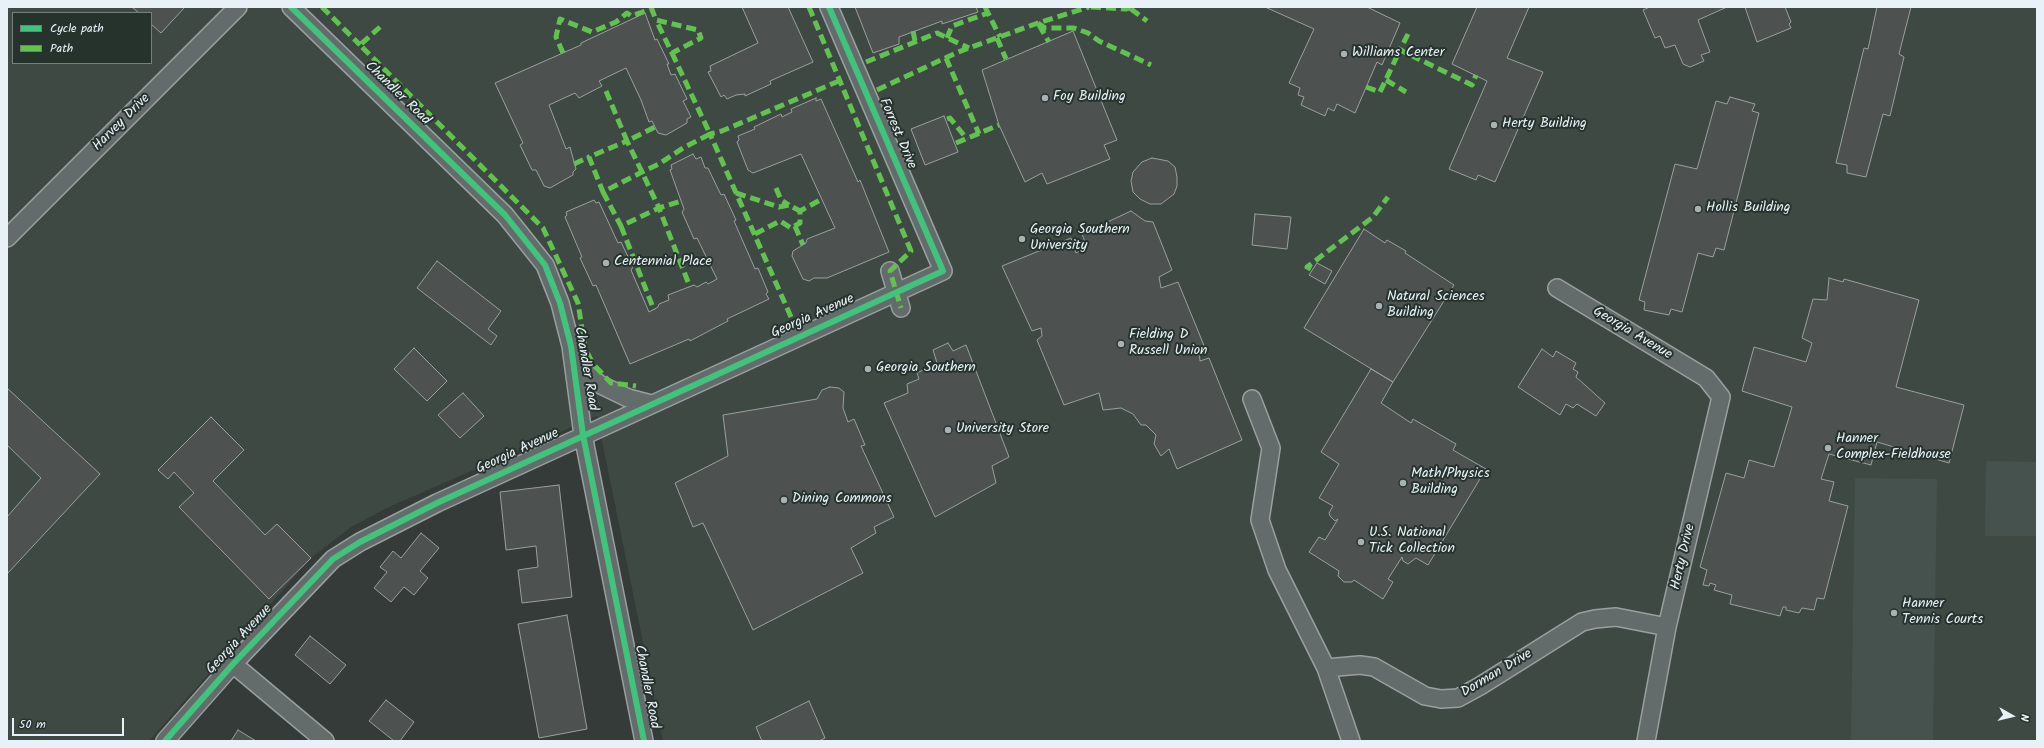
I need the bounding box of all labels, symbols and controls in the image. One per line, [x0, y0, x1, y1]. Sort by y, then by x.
legend [12, 12, 152, 64]
text: Cycle path [50, 19, 104, 38]
text: Path [50, 39, 73, 58]
place label: Williams Center [1352, 46, 1444, 62]
marker: Williams Center [1339, 49, 1349, 59]
street label: Chandler Road [361, 58, 433, 130]
place label: Foy Building [1053, 90, 1126, 106]
street label: Harvey Drive [90, 91, 154, 155]
marker: Foy Building [1040, 93, 1050, 103]
street label: Forrest Drive [875, 96, 919, 172]
place label: Herty Building [1502, 117, 1587, 133]
marker: Herty Building [1489, 120, 1499, 130]
place label: Hollis Building [1706, 201, 1790, 217]
marker: Hollis Building [1693, 204, 1703, 214]
place label: Georgia Southern University [1030, 223, 1130, 256]
marker: Georgia Southern University [1017, 234, 1027, 244]
place label: Centennial Place [614, 255, 712, 271]
marker: Centennial Place [601, 258, 611, 268]
place label: Natural Sciences Building [1387, 290, 1485, 322]
street label: Georgia Avenue [769, 291, 857, 343]
marker: Natural Sciences Building [1374, 301, 1384, 311]
street label: Georgia Avenue [1589, 304, 1675, 364]
street label: Chandler Road [569, 326, 601, 412]
place label: Fielding D Russell Union [1129, 328, 1208, 360]
marker: Fielding D Russell Union [1116, 339, 1126, 349]
place label: Georgia Southern [876, 361, 976, 377]
marker: Georgia Southern [863, 364, 873, 374]
place label: University Store [956, 422, 1049, 438]
marker: University Store [943, 425, 953, 435]
street label: Georgia Avenue [474, 426, 562, 478]
place label: Hanner Complex-Fieldhouse [1836, 432, 1951, 464]
marker: Hanner Complex-Fieldhouse [1823, 443, 1833, 453]
place label: Math/Physics Building [1411, 467, 1490, 500]
marker: Math/Physics Building [1398, 478, 1408, 488]
place label: Dining Commons [792, 492, 892, 508]
marker: Dining Commons [779, 495, 789, 505]
street label: Herty Drive [1668, 522, 1700, 592]
place label: U.S. National Tick Collection [1369, 526, 1455, 558]
marker: U.S. National Tick Collection [1356, 537, 1366, 547]
place label: Hanner Tennis Courts [1902, 597, 1983, 630]
street label: Georgia Avenue [203, 602, 277, 678]
marker: Hanner Tennis Courts [1889, 608, 1899, 618]
street label: Chandler Road [630, 644, 662, 730]
street label: Dorman Drive [1458, 646, 1536, 702]
north arrow [1992, 696, 2032, 736]
scale bar [14, 710, 126, 736]
text: N [2014, 713, 2033, 722]
text: 50 m [19, 715, 46, 734]

